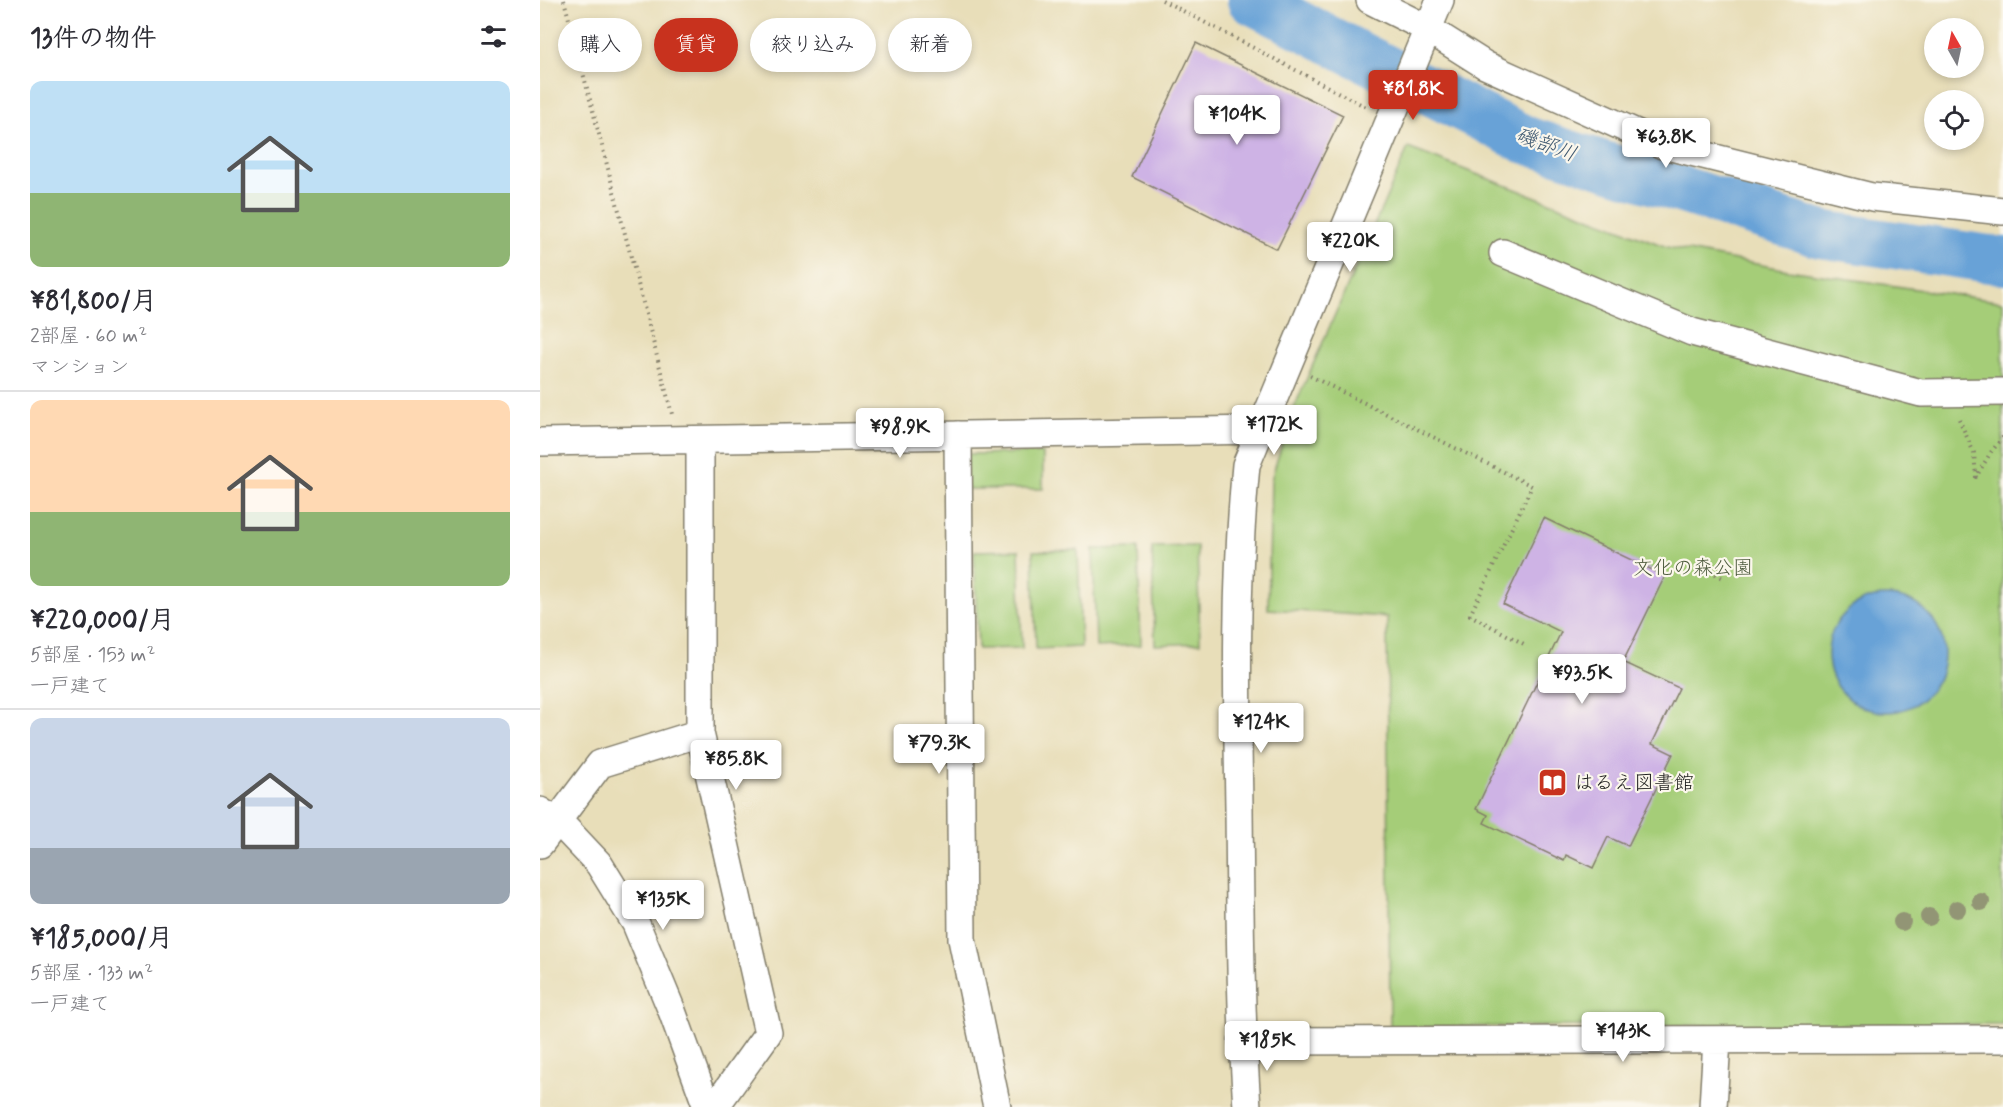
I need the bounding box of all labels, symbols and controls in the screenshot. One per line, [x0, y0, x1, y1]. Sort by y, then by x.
chip: 購入 [558, 18, 642, 72]
chip: 賃貸 [654, 18, 738, 72]
chip: 絞り込み [750, 18, 876, 72]
chip: 新着 [888, 18, 972, 72]
north arrow [1924, 18, 1984, 78]
map controls [1924, 18, 1984, 150]
icon: filters [477, 20, 510, 53]
text: 13件の物件 [30, 22, 157, 56]
pin: ¥81.8K [1364, 70, 1462, 121]
text: ¥81.8K [1383, 76, 1443, 103]
button: locate [1924, 90, 1984, 150]
pin: ¥104K [1195, 95, 1279, 146]
text: ¥104K [1208, 101, 1266, 128]
pin: ¥63.8K [1617, 118, 1715, 169]
icon: home [216, 120, 324, 228]
water label: 磯部川 [1512, 121, 1580, 169]
text: ¥63.8K [1636, 124, 1696, 151]
pin: ¥220K [1308, 222, 1392, 273]
text: ¥220K [1321, 228, 1379, 255]
text: ¥81,800/月 [30, 285, 157, 319]
text: 2部屋 · 60 m² [30, 323, 147, 350]
text: マンション [30, 354, 129, 381]
pin: ¥172K [1232, 405, 1316, 456]
pin: ¥98.9K [851, 408, 949, 459]
text: ¥172K [1246, 411, 1302, 438]
text: ¥98.9K [870, 414, 930, 441]
icon: home [216, 439, 324, 547]
park label: 文化の森公園 [1633, 555, 1753, 582]
text: ¥220,000/月 [30, 604, 175, 638]
text: 5部屋 · 153 m² [30, 642, 155, 669]
pin: ¥93.5K [1533, 654, 1631, 705]
text: ¥93.5K [1552, 660, 1612, 687]
text: 一戸建て [30, 673, 110, 700]
pin: ¥124K [1219, 703, 1303, 754]
text: ¥124K [1233, 709, 1289, 736]
pin: ¥79.3K [890, 724, 988, 775]
text: ¥79.3K [908, 730, 970, 757]
pin: ¥85.8K [687, 740, 785, 791]
text: ¥85.8K [704, 746, 768, 773]
icon: home [216, 757, 324, 865]
library icon: はるえ図書館 [1537, 767, 1569, 799]
place label: はるえ図書館 [1574, 770, 1694, 797]
pin: ¥135K [621, 880, 705, 931]
text: ¥135K [636, 886, 690, 913]
text: ¥185,000/月 [30, 922, 173, 956]
text: 5部屋 · 133 m² [30, 960, 153, 987]
text: 一戸建て [30, 991, 110, 1018]
pin: ¥143K [1581, 1012, 1665, 1063]
text: ¥143K [1596, 1018, 1650, 1045]
pin: ¥185K [1225, 1021, 1309, 1072]
text: ¥185K [1239, 1027, 1295, 1054]

